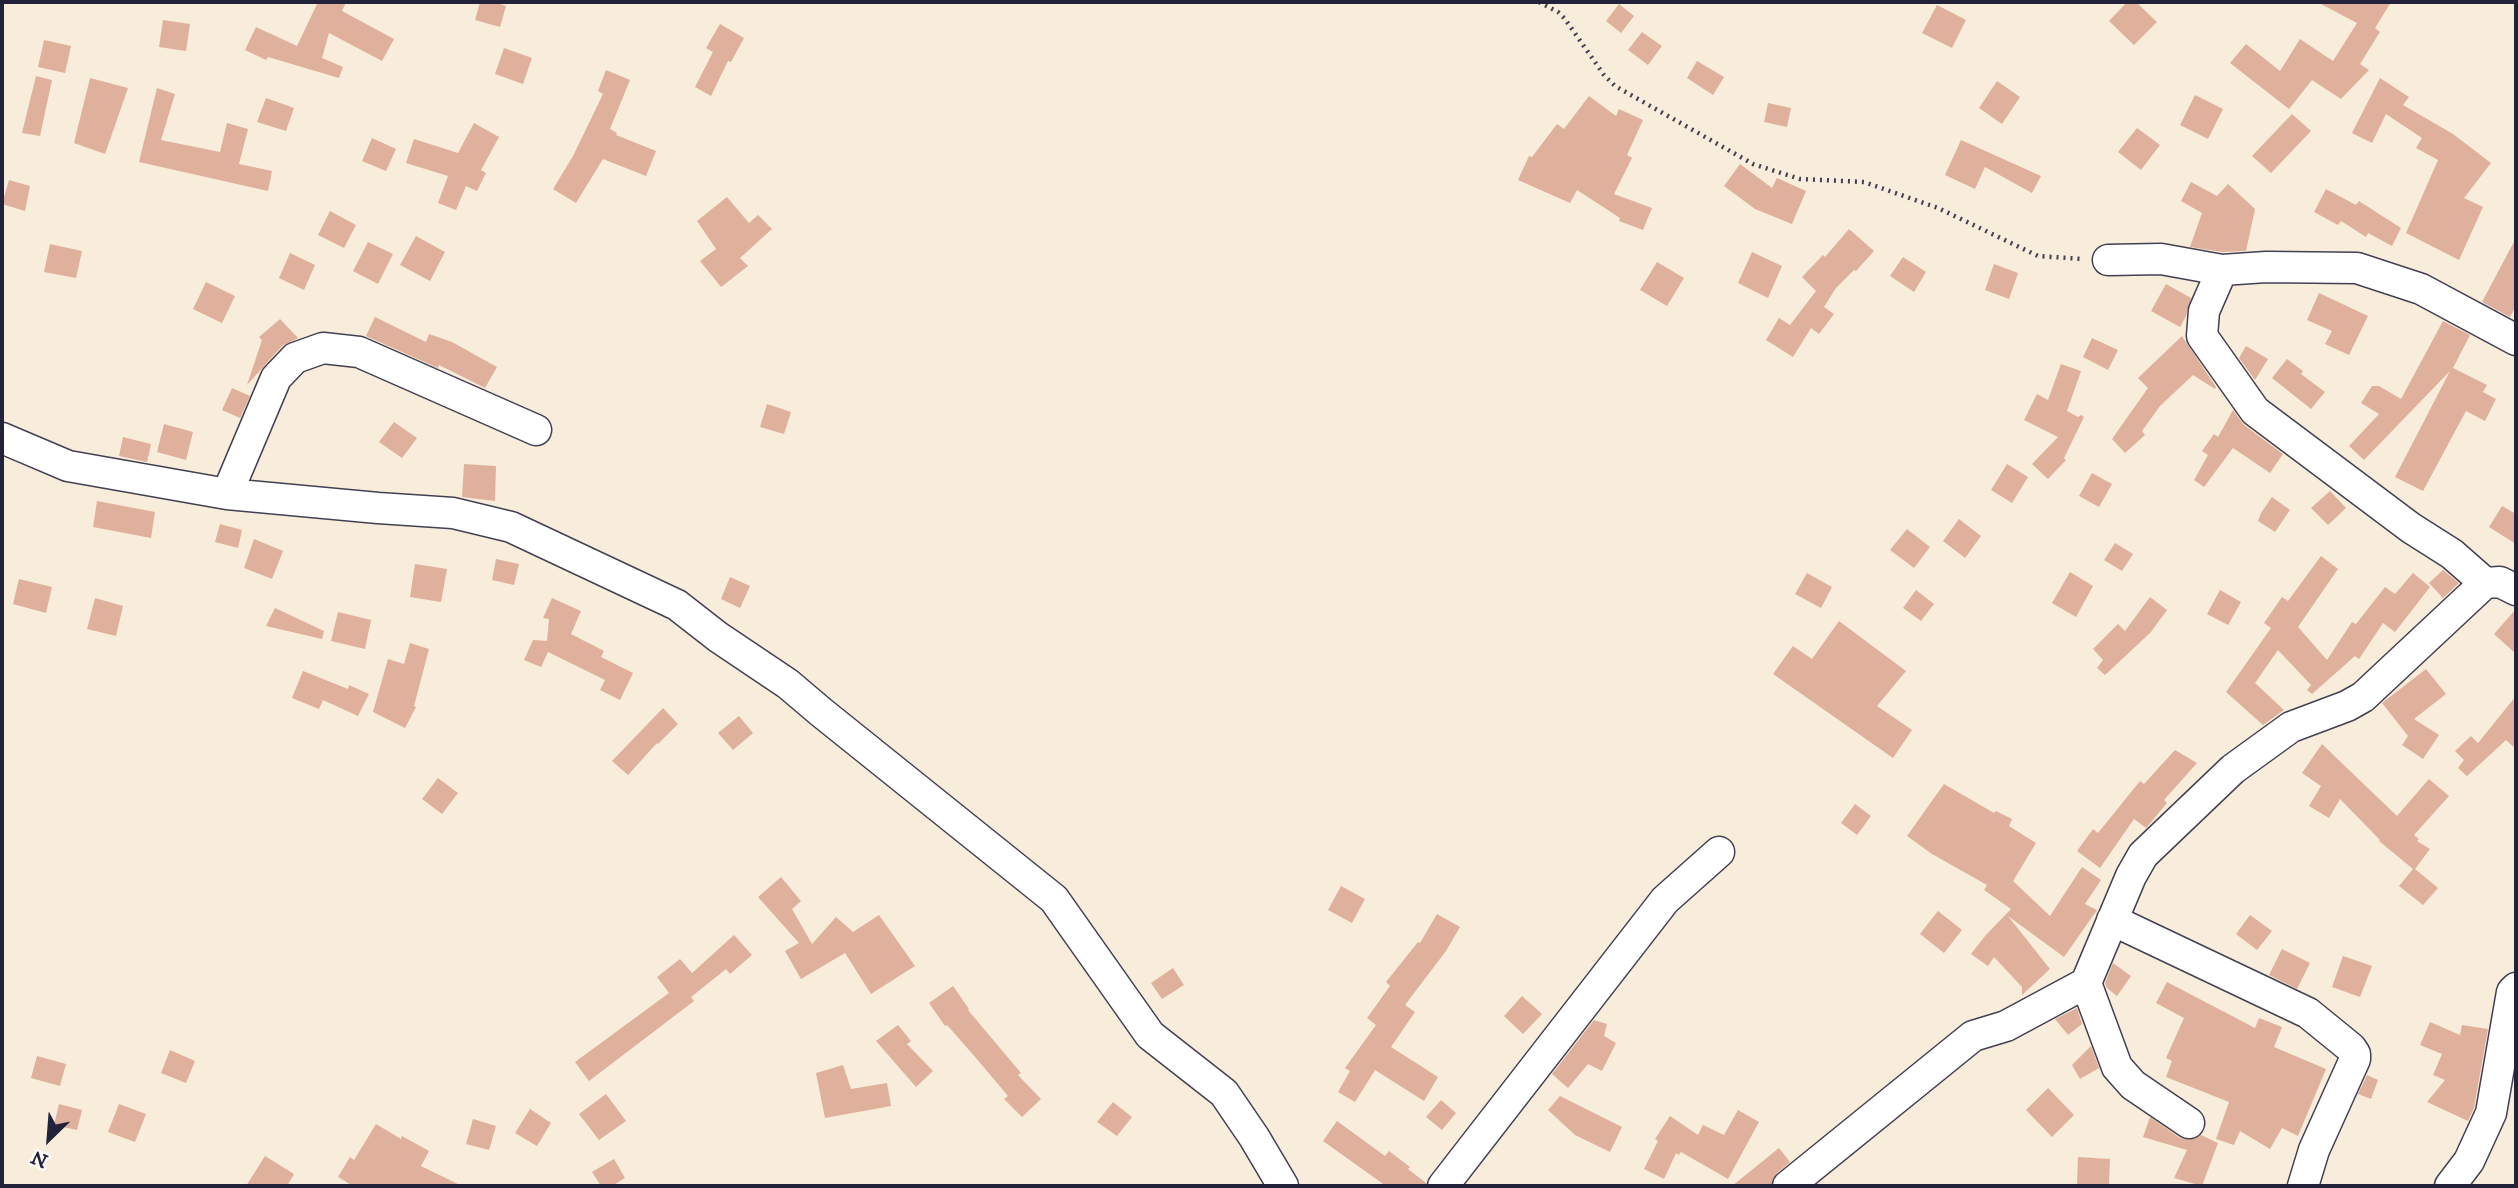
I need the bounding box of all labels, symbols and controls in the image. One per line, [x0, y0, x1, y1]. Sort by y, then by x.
north arrow [14, 1104, 84, 1174]
text: N [28, 1145, 52, 1172]

